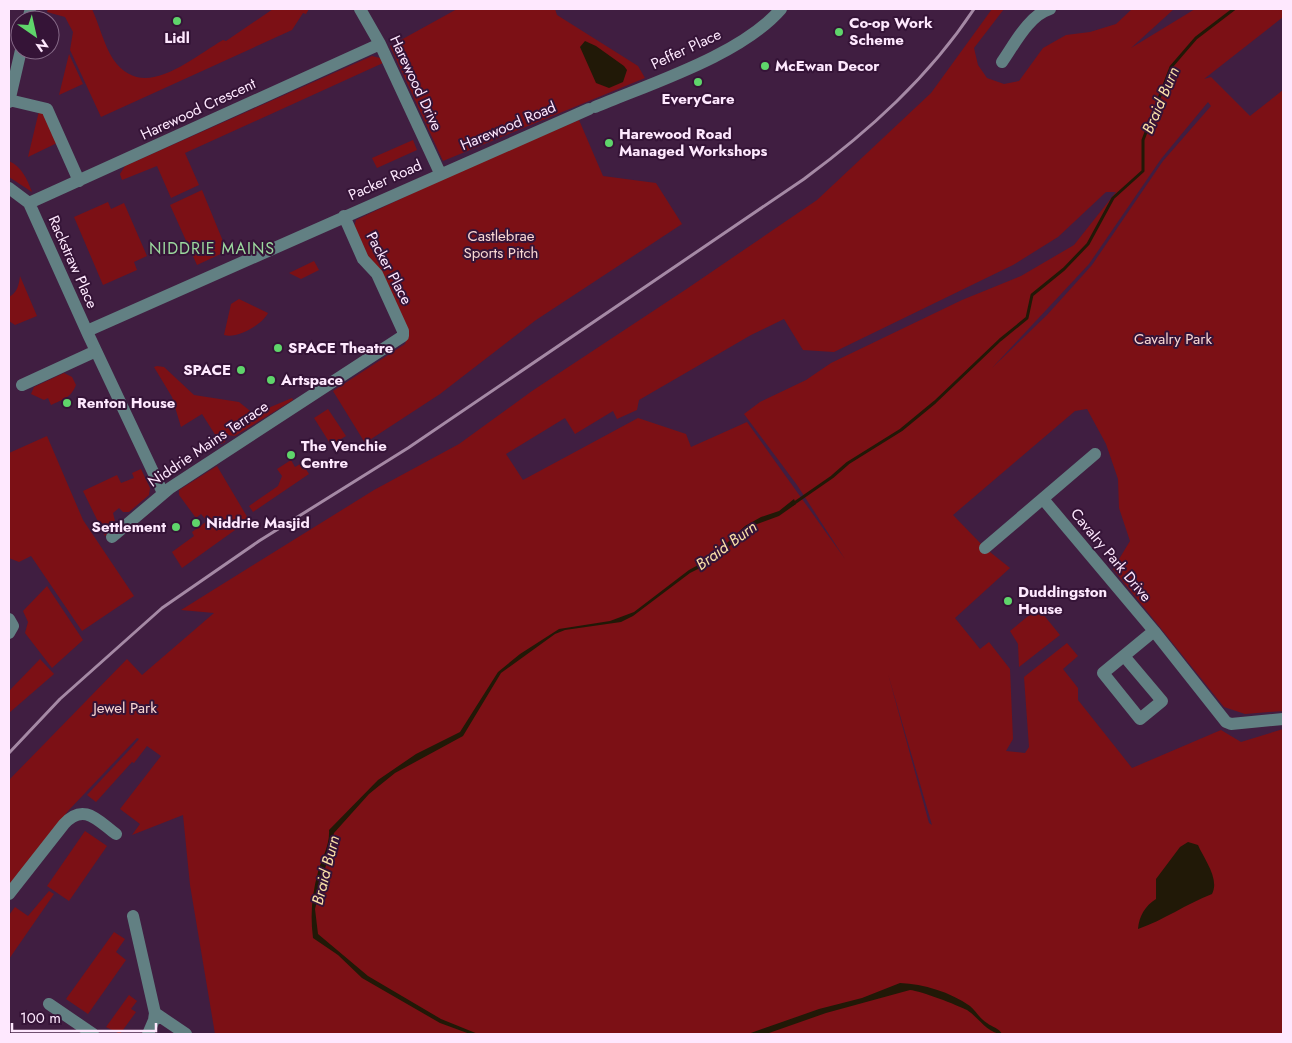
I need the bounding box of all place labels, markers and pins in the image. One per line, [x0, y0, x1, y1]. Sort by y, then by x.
place label: Co-op Work Scheme [849, 12, 933, 51]
marker: Lidl [171, 15, 183, 27]
marker: Co-op Work Scheme [833, 26, 845, 38]
place label: Lidl [164, 27, 190, 49]
place label: McEwan Decor [775, 55, 880, 77]
marker: McEwan Decor [759, 60, 771, 72]
marker: EveryCare [692, 76, 704, 88]
place label: EveryCare [661, 88, 735, 110]
place label: Harewood Road Managed Workshops [619, 123, 768, 162]
marker: Harewood Road Managed Workshops [603, 137, 615, 149]
place label: SPACE Theatre [288, 337, 394, 359]
marker: SPACE Theatre [272, 342, 284, 354]
place label: SPACE [183, 359, 231, 381]
marker: SPACE [235, 364, 247, 376]
place label: Artspace [280, 369, 344, 391]
marker: Artspace [265, 374, 277, 386]
place label: Renton House [77, 392, 176, 414]
marker: Renton House [61, 397, 73, 409]
place label: The Venchie Centre [301, 435, 387, 474]
marker: The Venchie Centre [285, 449, 297, 461]
place label: Niddrie Masjid [206, 512, 310, 534]
place label: Settlement [92, 516, 166, 538]
marker: Niddrie Masjid [190, 517, 202, 529]
marker: Settlement [170, 521, 182, 533]
place label: Duddingston House [1018, 581, 1107, 620]
marker: Duddingston House [1002, 595, 1014, 607]

